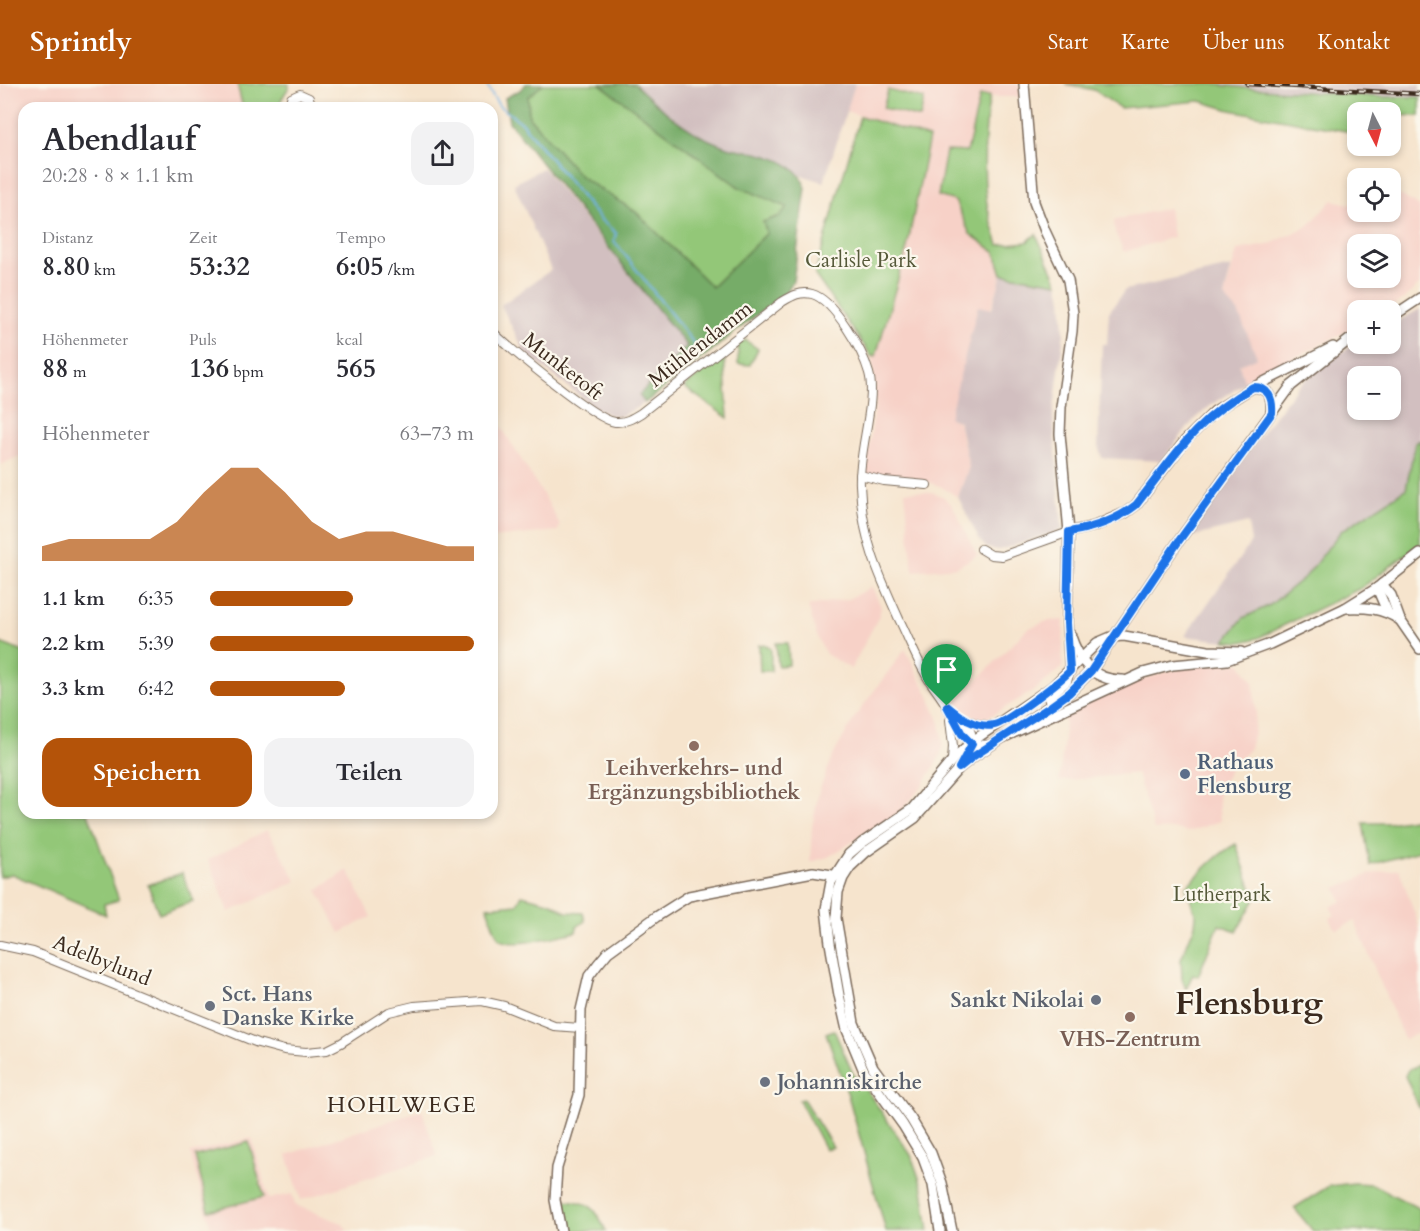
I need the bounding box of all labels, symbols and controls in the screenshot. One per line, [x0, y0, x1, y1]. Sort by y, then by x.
text: Sprintly [30, 23, 132, 61]
text: Start [1048, 28, 1088, 57]
text: Karte [1121, 28, 1170, 57]
text: Über uns [1203, 28, 1285, 57]
text: Kontakt [1318, 28, 1390, 57]
north arrow [1347, 102, 1401, 156]
map controls [1347, 102, 1401, 420]
text: Abendlauf [42, 117, 196, 162]
button: share [411, 122, 474, 185]
text: 20:28 · 8 × 1.1 km [42, 162, 194, 189]
button: locate [1347, 168, 1401, 222]
text: Distanz [42, 227, 93, 249]
text: Zeit [189, 227, 217, 249]
text: Tempo [336, 227, 386, 249]
button: layers [1347, 234, 1401, 288]
park label: Carlisle Park [805, 246, 918, 275]
text: 8.80 [42, 249, 90, 284]
text: 53:32 [189, 249, 250, 284]
text: 6:05 [336, 249, 384, 284]
text: km [90, 259, 116, 281]
text: /km [384, 259, 415, 281]
street label: Mühlendamm [642, 294, 759, 394]
button: + [1347, 300, 1401, 354]
street label: Munketoft [516, 326, 609, 407]
text: Höhenmeter [42, 329, 128, 351]
text: Puls [189, 329, 217, 351]
text: kcal [336, 329, 363, 351]
text: 88 [42, 351, 69, 386]
text: 136 [189, 351, 229, 386]
text: 565 [336, 351, 376, 386]
text: m [69, 361, 86, 383]
text: bpm [229, 361, 264, 383]
button: − [1347, 366, 1401, 420]
text: Höhenmeter [42, 420, 150, 447]
text: 63–73 m [400, 420, 474, 447]
text: 1.1 km [42, 585, 105, 612]
text: 6:35 [138, 585, 174, 612]
text: 2.2 km [42, 630, 105, 657]
text: 5:39 [138, 630, 174, 657]
pin [921, 644, 972, 706]
icon: arrive [930, 653, 963, 686]
text: 3.3 km [42, 675, 105, 702]
text: 6:42 [138, 675, 174, 702]
button: Speichern [42, 738, 252, 807]
button: Teilen [264, 738, 474, 807]
marker: Leihverkehrs- und Ergänzungsbibliothek [687, 739, 701, 753]
place label: Rathaus Flensburg [1197, 748, 1292, 801]
place label: Leihverkehrs- und Ergänzungsbibliothek [588, 754, 800, 807]
marker: Rathaus Flensburg [1178, 767, 1192, 781]
park label: Lutherpark [1173, 880, 1272, 909]
street label: Adelbylund [48, 928, 155, 993]
place label: Sct. Hans Danske Kirke [222, 980, 354, 1033]
district label: Flensburg [1175, 981, 1323, 1026]
place label: Sankt Nikolai [950, 986, 1084, 1015]
marker: Sankt Nikolai [1089, 993, 1103, 1007]
marker: Sct. Hans Danske Kirke [203, 999, 217, 1013]
marker: VHS-Zentrum [1123, 1010, 1137, 1024]
place label: VHS-Zentrum [1059, 1025, 1201, 1054]
place label: Johanniskirche [774, 1068, 922, 1097]
marker: Johanniskirche [758, 1075, 772, 1089]
district label: HOHLWEGE [327, 1090, 477, 1120]

